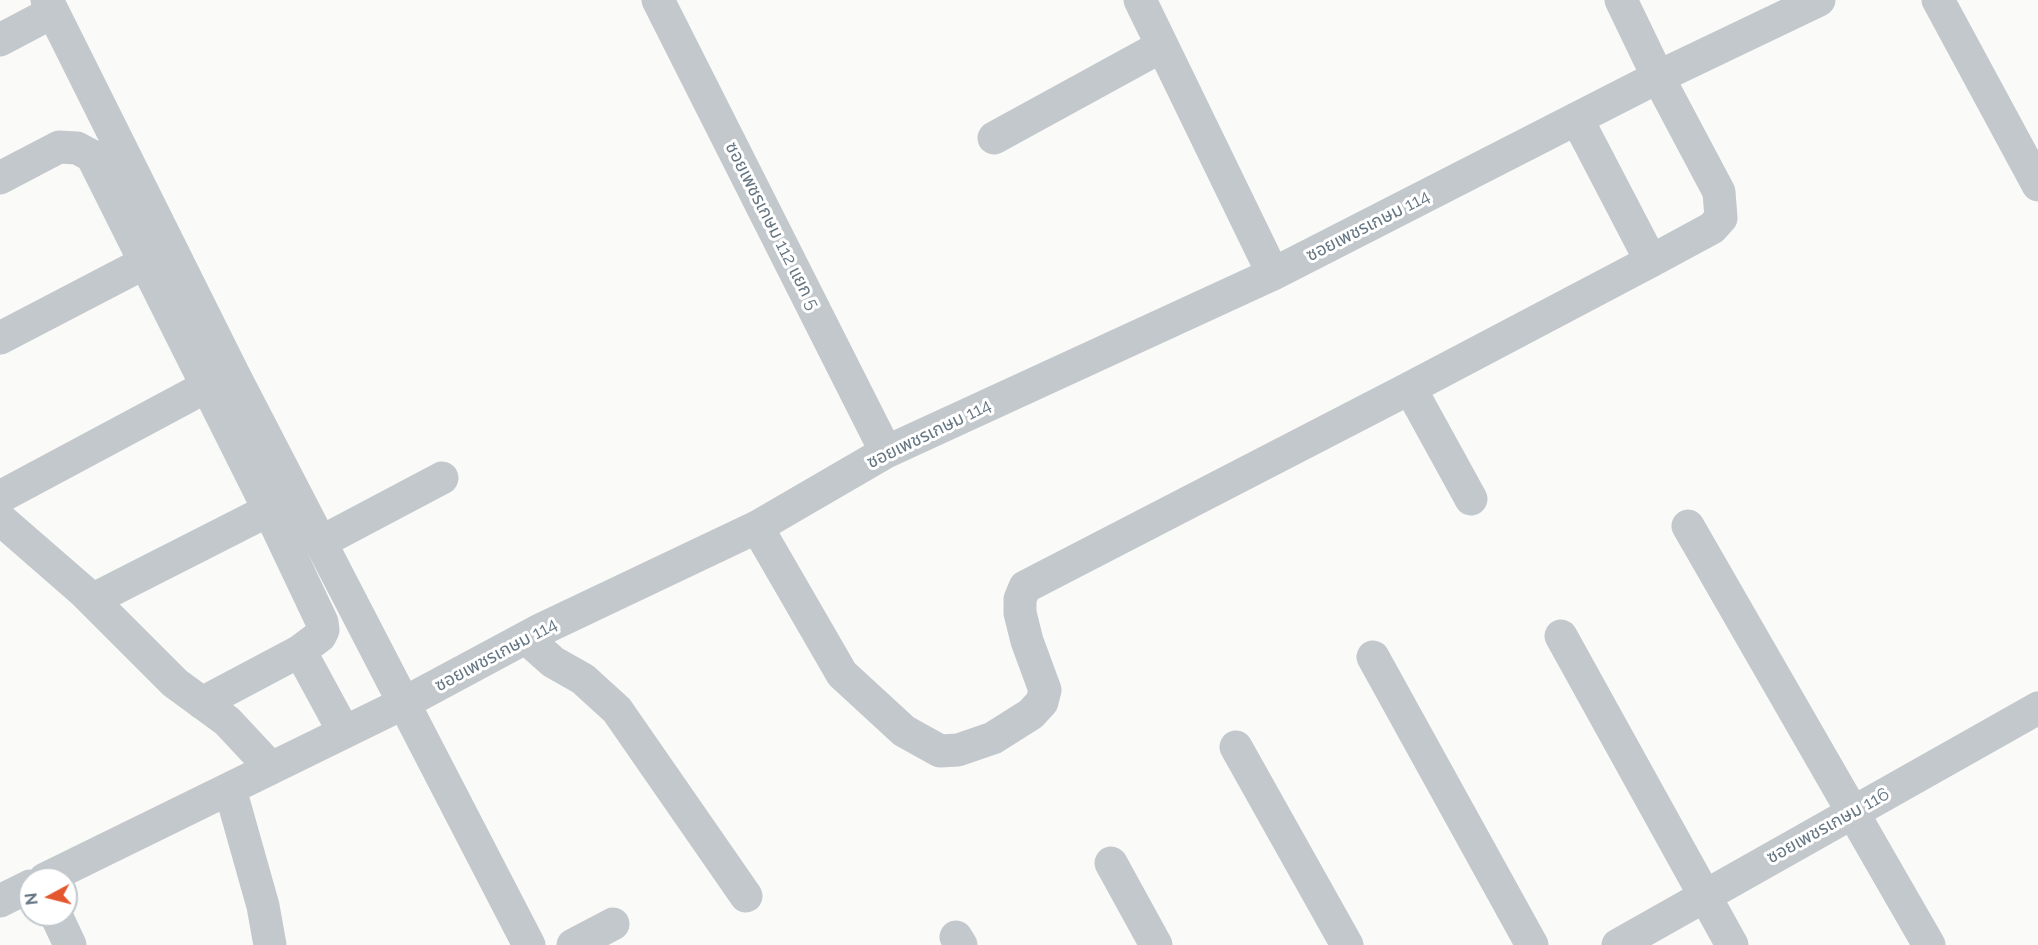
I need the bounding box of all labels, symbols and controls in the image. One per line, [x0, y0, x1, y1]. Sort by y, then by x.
street label: ซอยเพชรเกษม 112 แยก 5 [720, 138, 824, 314]
street label: ซอยเพชรเกษม 114 [1303, 186, 1433, 266]
street label: ซอยเพชรเกษม 114 [863, 395, 995, 473]
street label: ซอยเพชรเกษม 114 [431, 614, 561, 696]
street label: ซอยเพชรเกษม 116 [1763, 783, 1893, 869]
north arrow [18, 867, 78, 927]
text: N [21, 892, 42, 906]

